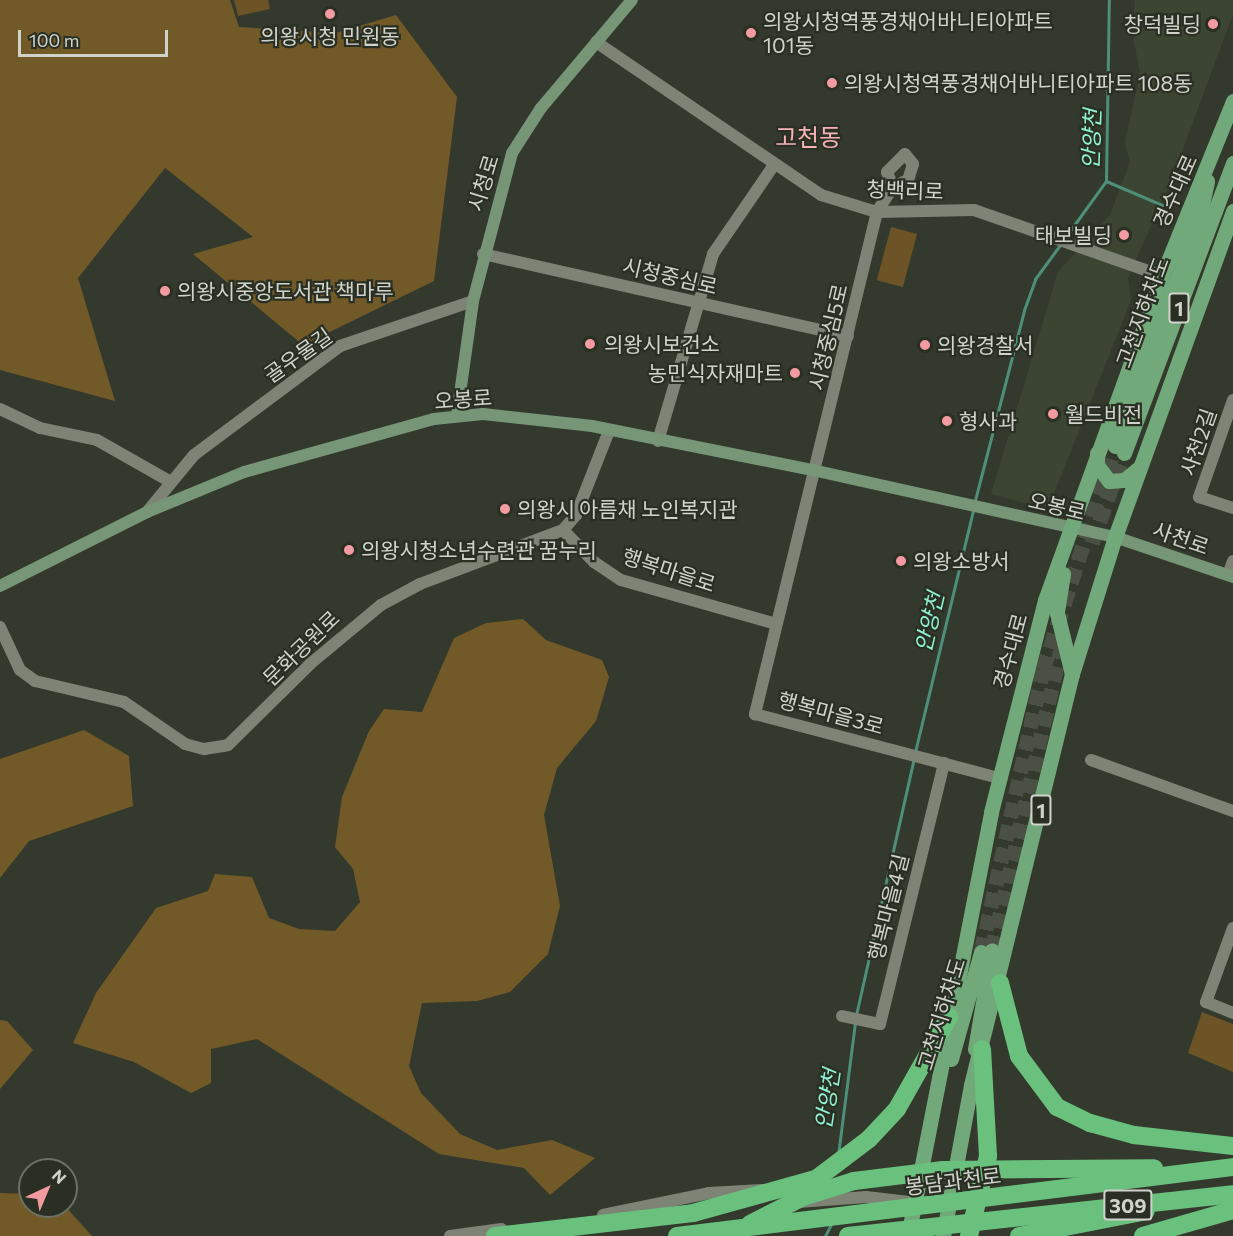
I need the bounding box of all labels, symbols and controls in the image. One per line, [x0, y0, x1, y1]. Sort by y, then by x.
marker: 의왕시청 민원동 [323, 7, 337, 21]
place label: 의왕시청역풍경채어바니티아파트 101동 [763, 8, 1053, 58]
place label: 창덕빌딩 [1124, 11, 1201, 37]
marker: 창덕빌딩 [1206, 17, 1220, 31]
scale bar [21, 18, 171, 56]
place label: 의왕시청 민원동 [260, 23, 400, 49]
marker: 의왕시청역풍경채어바니티아파트 101동 [744, 26, 758, 40]
text: 100 m [29, 29, 79, 51]
place label: 의왕시청역풍경채어바니티아파트 108동 [844, 70, 1193, 96]
marker: 의왕시청역풍경채어바니티아파트 108동 [825, 76, 839, 90]
water label: 안양천 [1077, 108, 1105, 170]
district label: 고천동 [775, 123, 841, 151]
street label: 경수대로 [1148, 151, 1202, 231]
street label: 시청로 [462, 152, 504, 214]
street label: 청백리로 [866, 176, 944, 204]
place label: 태보빌딩 [1035, 222, 1112, 248]
marker: 태보빌딩 [1117, 228, 1131, 242]
street label: 시청중심로 [620, 253, 720, 299]
street label: 고천지하차도 [1110, 253, 1174, 371]
place label: 의왕시중앙도서관 책마루 [177, 278, 394, 304]
street label: 시청중심5로 [804, 281, 852, 393]
marker: 의왕시중앙도서관 책마루 [158, 284, 172, 298]
road number: 1 [1167, 291, 1191, 325]
street label: 골우물길 [259, 323, 337, 387]
place label: 의왕시보건소 [604, 331, 720, 357]
place label: 의왕경찰서 [937, 332, 1034, 358]
marker: 의왕시보건소 [581, 335, 599, 353]
marker: 의왕경찰서 [918, 338, 932, 352]
place label: 농민식자재마트 [648, 360, 783, 386]
marker: 농민식자재마트 [788, 366, 802, 380]
street label: 오봉로 [433, 384, 493, 414]
place label: 월드비전 [1065, 401, 1142, 427]
street label: 사천2길 [1175, 405, 1221, 479]
marker: 월드비전 [1046, 407, 1060, 421]
place label: 형사과 [959, 408, 1017, 434]
marker: 형사과 [940, 414, 954, 428]
street label: 오봉로 [1026, 487, 1088, 525]
place label: 의왕시 아름채 노인복지관 [517, 496, 738, 522]
marker: 의왕시 아름채 노인복지관 [498, 502, 512, 516]
street label: 사천로 [1149, 517, 1213, 559]
place label: 의왕시청소년수련관 꿈누리 [361, 537, 597, 563]
marker: 의왕시청소년수련관 꿈누리 [342, 543, 356, 557]
street label: 행복마을로 [619, 543, 719, 597]
place label: 의왕소방서 [913, 548, 1010, 574]
marker: 의왕소방서 [894, 554, 908, 568]
water label: 안양천 [909, 589, 949, 655]
street label: 문화공원로 [258, 605, 344, 691]
street label: 경수대로 [988, 610, 1032, 692]
street label: 행복마을3로 [775, 687, 887, 739]
road number: 1 [1029, 793, 1053, 827]
street label: 행복마을4길 [863, 851, 913, 963]
street label: 고천지하차도 [912, 955, 970, 1073]
water label: 안양천 [809, 1067, 845, 1131]
north arrow [18, 1158, 78, 1218]
street label: 봉담과천로 [904, 1163, 1002, 1199]
text: N [49, 1165, 70, 1187]
road number: 309 [1102, 1188, 1154, 1222]

